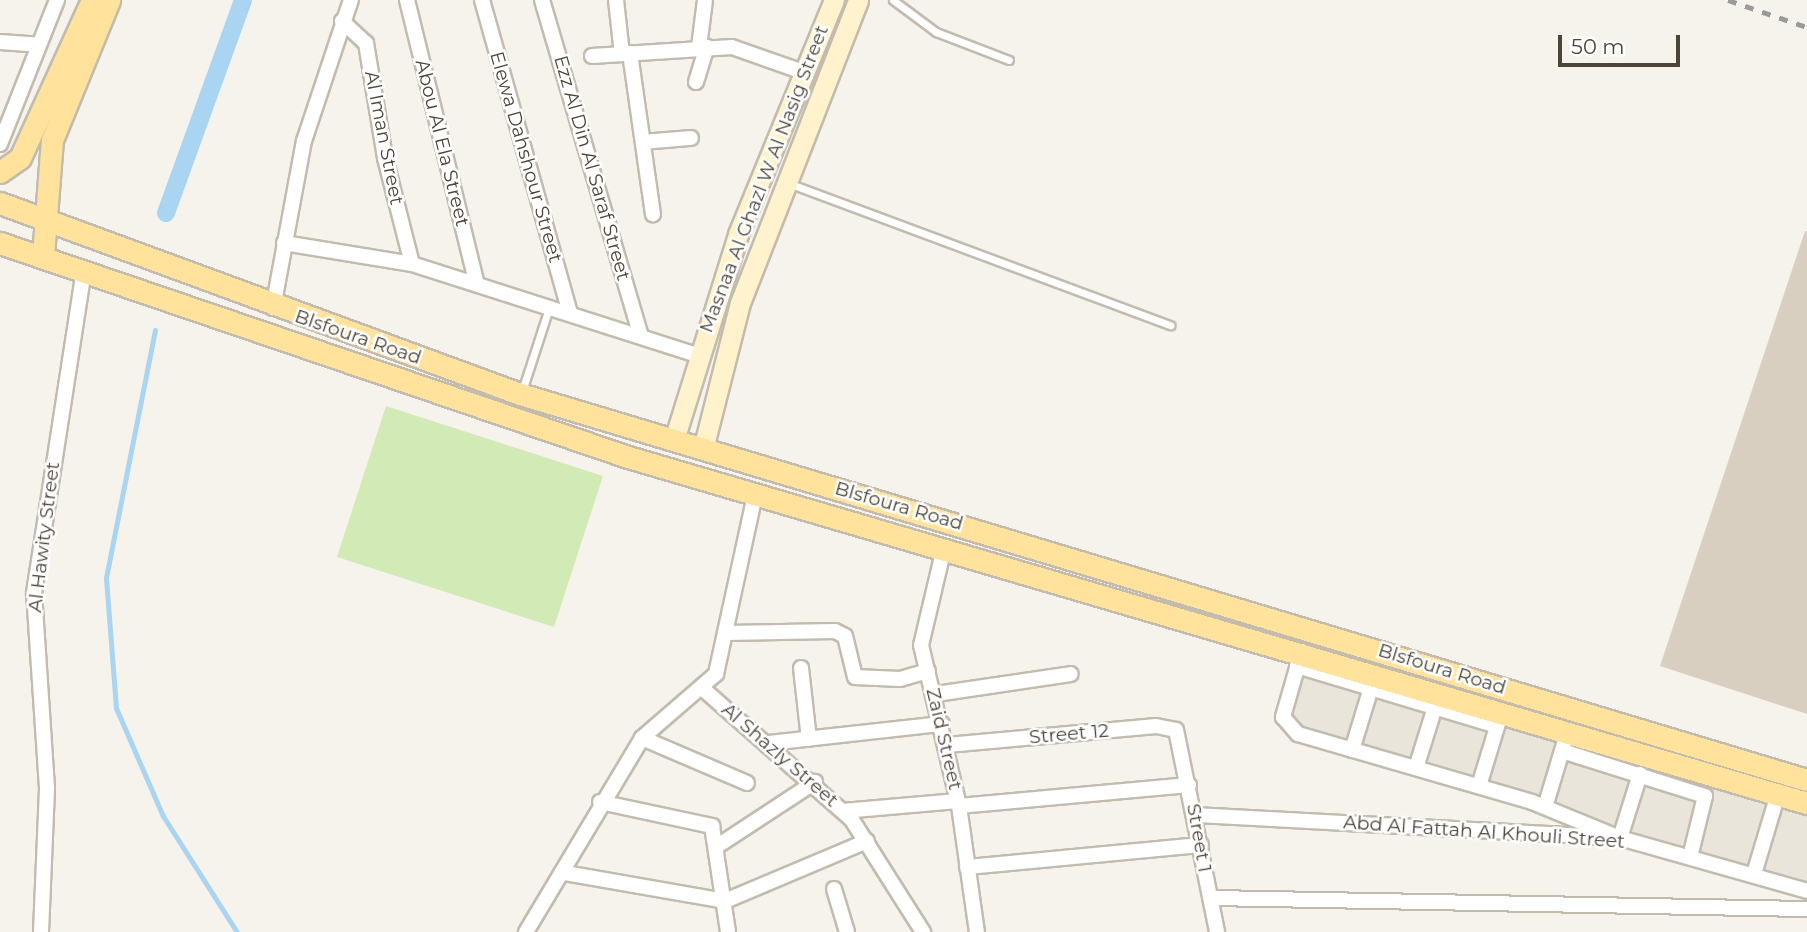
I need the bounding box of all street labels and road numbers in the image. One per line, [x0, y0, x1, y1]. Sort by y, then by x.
street label: Masnaa Al Ghazl W Al Nasig Street [695, 22, 833, 336]
street label: Elewa Dahshour Street [485, 49, 567, 265]
street label: Ezz Al Din Al Saraf Street [549, 53, 635, 283]
street label: Abou Al Ela Street [410, 57, 474, 229]
street label: Al Iman Street [360, 69, 408, 207]
street label: Blsfoura Road [292, 305, 424, 369]
street label: Al Hawity Street [23, 460, 65, 614]
street label: Blsfoura Road [832, 477, 966, 535]
street label: Blsfoura Road [1375, 639, 1509, 699]
street label: Zaid Street [921, 686, 967, 792]
street label: Al Shazly Street [717, 698, 843, 812]
street label: Street 12 [1028, 719, 1110, 749]
street label: Street 1 [1182, 802, 1216, 874]
street label: Abd Al Fattah Al Khouli Street [1342, 811, 1626, 853]

